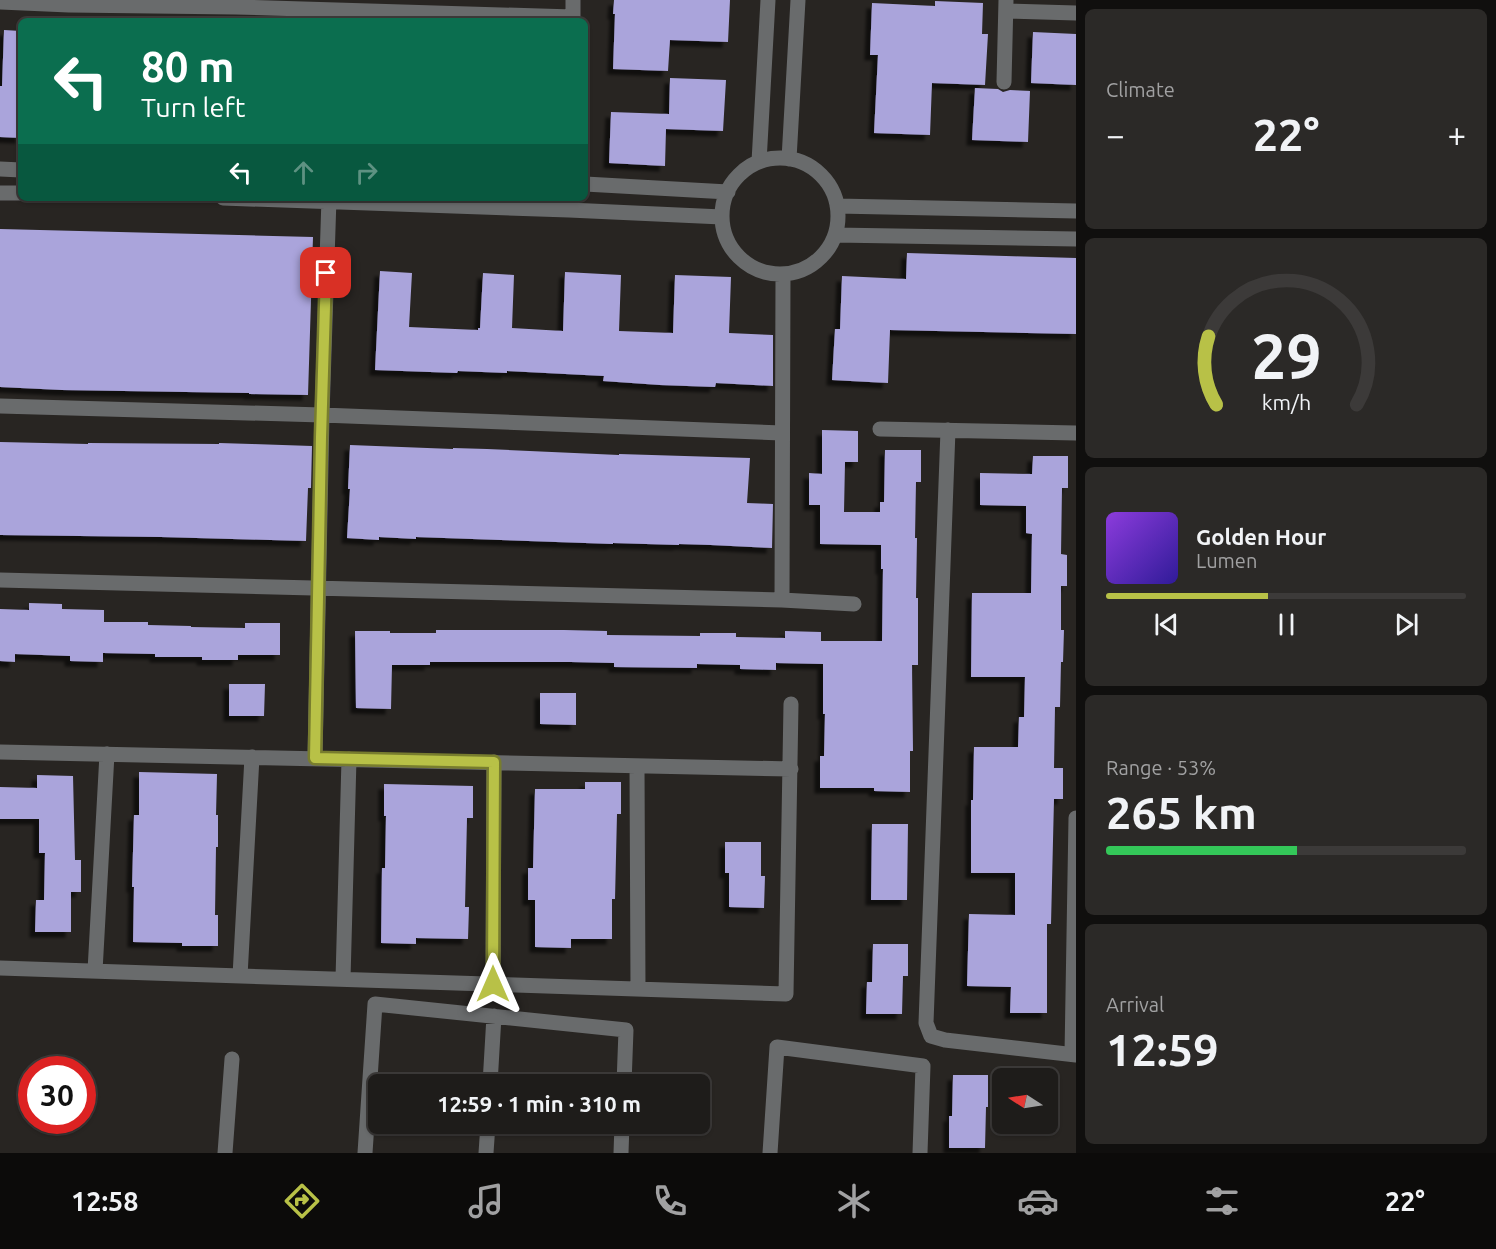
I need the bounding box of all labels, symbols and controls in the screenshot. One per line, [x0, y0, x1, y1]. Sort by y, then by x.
icon: left [42, 42, 120, 120]
text: 80 m [141, 43, 235, 90]
text: Climate [1106, 78, 1175, 101]
text: Turn left [141, 92, 245, 122]
text: 22° [1253, 109, 1319, 160]
text: − [1106, 116, 1125, 153]
text: + [1447, 116, 1466, 153]
icon: left [224, 156, 257, 189]
icon: ahead [287, 156, 320, 189]
icon: right [350, 156, 383, 189]
pin [300, 247, 351, 298]
icon: arrive [309, 256, 342, 289]
text: 29 [1251, 321, 1321, 391]
text: km/h [1261, 390, 1311, 414]
text: Golden Hour [1196, 524, 1326, 549]
text: Lumen [1196, 549, 1257, 572]
icon: previous [1150, 608, 1183, 641]
icon: pause [1270, 608, 1303, 641]
icon: next [1390, 608, 1423, 641]
text: Range · 53% [1106, 756, 1216, 779]
text: 265 km [1106, 787, 1257, 838]
position arrow [461, 952, 525, 1016]
text: Arrival [1106, 993, 1164, 1016]
text: 12:59 [1106, 1024, 1219, 1075]
speed limit sign: 30 [18, 1056, 96, 1134]
north arrow [992, 1068, 1058, 1134]
map controls [992, 1068, 1058, 1134]
text: 12:59 · 1 min · 310 m [437, 1091, 641, 1116]
icon: directions [281, 1180, 323, 1222]
icon: music [465, 1180, 507, 1222]
icon: phone [649, 1180, 691, 1222]
icon: climate [833, 1180, 875, 1222]
icon: car [1017, 1180, 1059, 1222]
icon: filters [1201, 1180, 1243, 1222]
text: 12:58 [71, 1186, 139, 1216]
text: 22° [1385, 1186, 1425, 1216]

